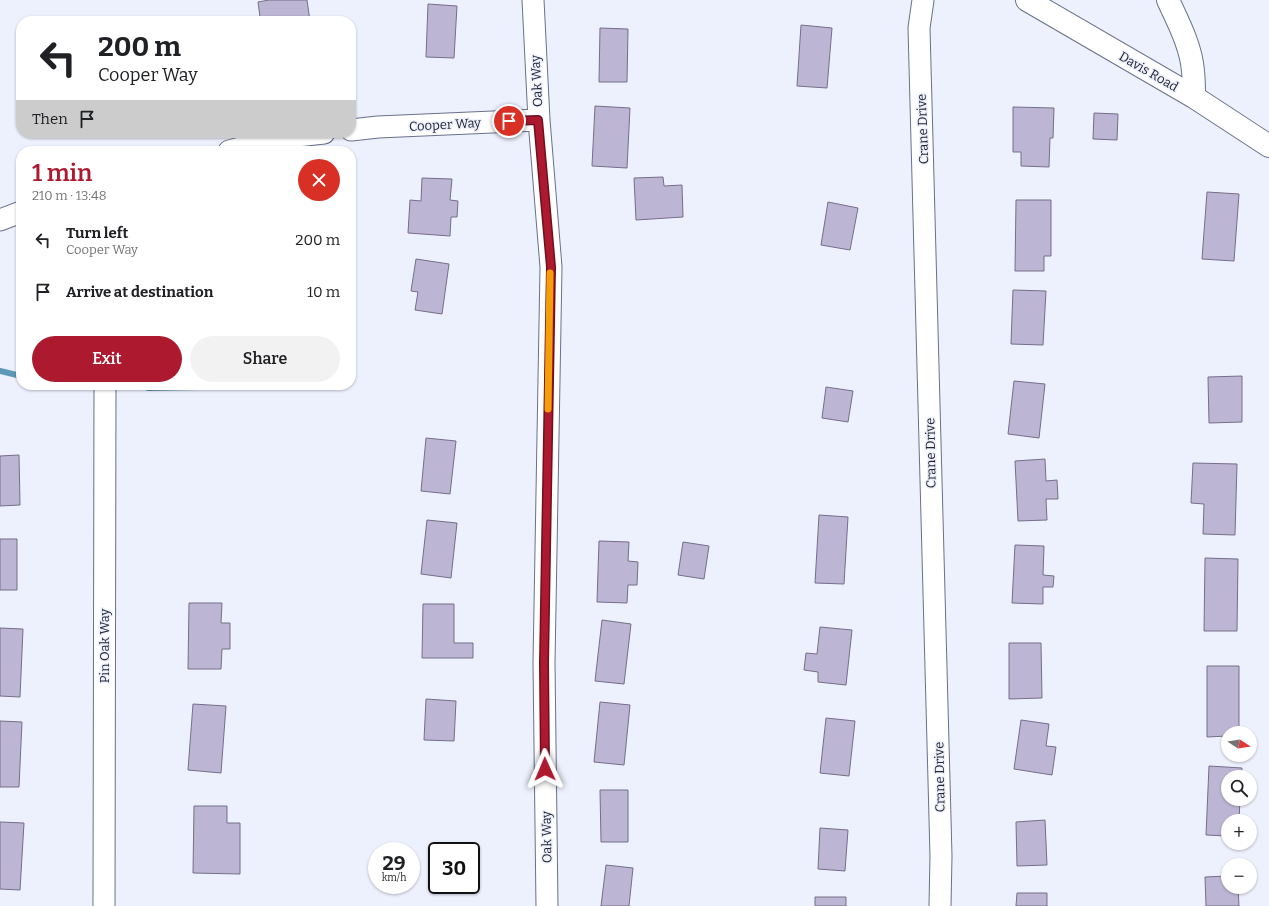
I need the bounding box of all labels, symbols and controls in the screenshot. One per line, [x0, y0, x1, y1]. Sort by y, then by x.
text: 200 m [98, 30, 181, 63]
icon: left [32, 32, 84, 84]
street label: Davis Road [1116, 48, 1181, 95]
street label: Oak Way [528, 54, 545, 107]
text: Cooper Way [98, 64, 198, 86]
street label: Crane Drive [914, 94, 931, 164]
pin [492, 104, 526, 138]
icon: arrive [76, 108, 98, 130]
text: Then [32, 110, 68, 128]
icon: arrive [498, 110, 520, 132]
street label: Cooper Way [409, 115, 481, 134]
text: 1 min [32, 159, 92, 187]
button: close [298, 159, 340, 201]
text: 210 m · 13:48 [32, 188, 106, 203]
text: Turn left [66, 224, 128, 242]
icon: left [32, 229, 54, 251]
text: 200 m [295, 231, 340, 249]
text: Cooper Way [66, 242, 138, 257]
icon: arrive [32, 281, 54, 303]
text: Arrive at destination [66, 283, 213, 301]
text: 10 m [307, 283, 340, 301]
button: Exit [32, 336, 182, 382]
button: Share [190, 336, 340, 382]
street label: Crane Drive [922, 418, 939, 488]
street label: Pin Oak Way [97, 609, 112, 683]
north arrow [1221, 726, 1257, 762]
map controls [1221, 726, 1257, 894]
street label: Crane Drive [931, 742, 948, 812]
position arrow [524, 748, 566, 790]
button: search [1221, 770, 1257, 806]
street label: Oak Way [539, 811, 554, 863]
button: + [1221, 814, 1257, 850]
speed limit sign: 30 [428, 842, 480, 894]
text: 29 [382, 851, 406, 875]
button: − [1221, 858, 1257, 894]
text: km/h [382, 872, 406, 884]

